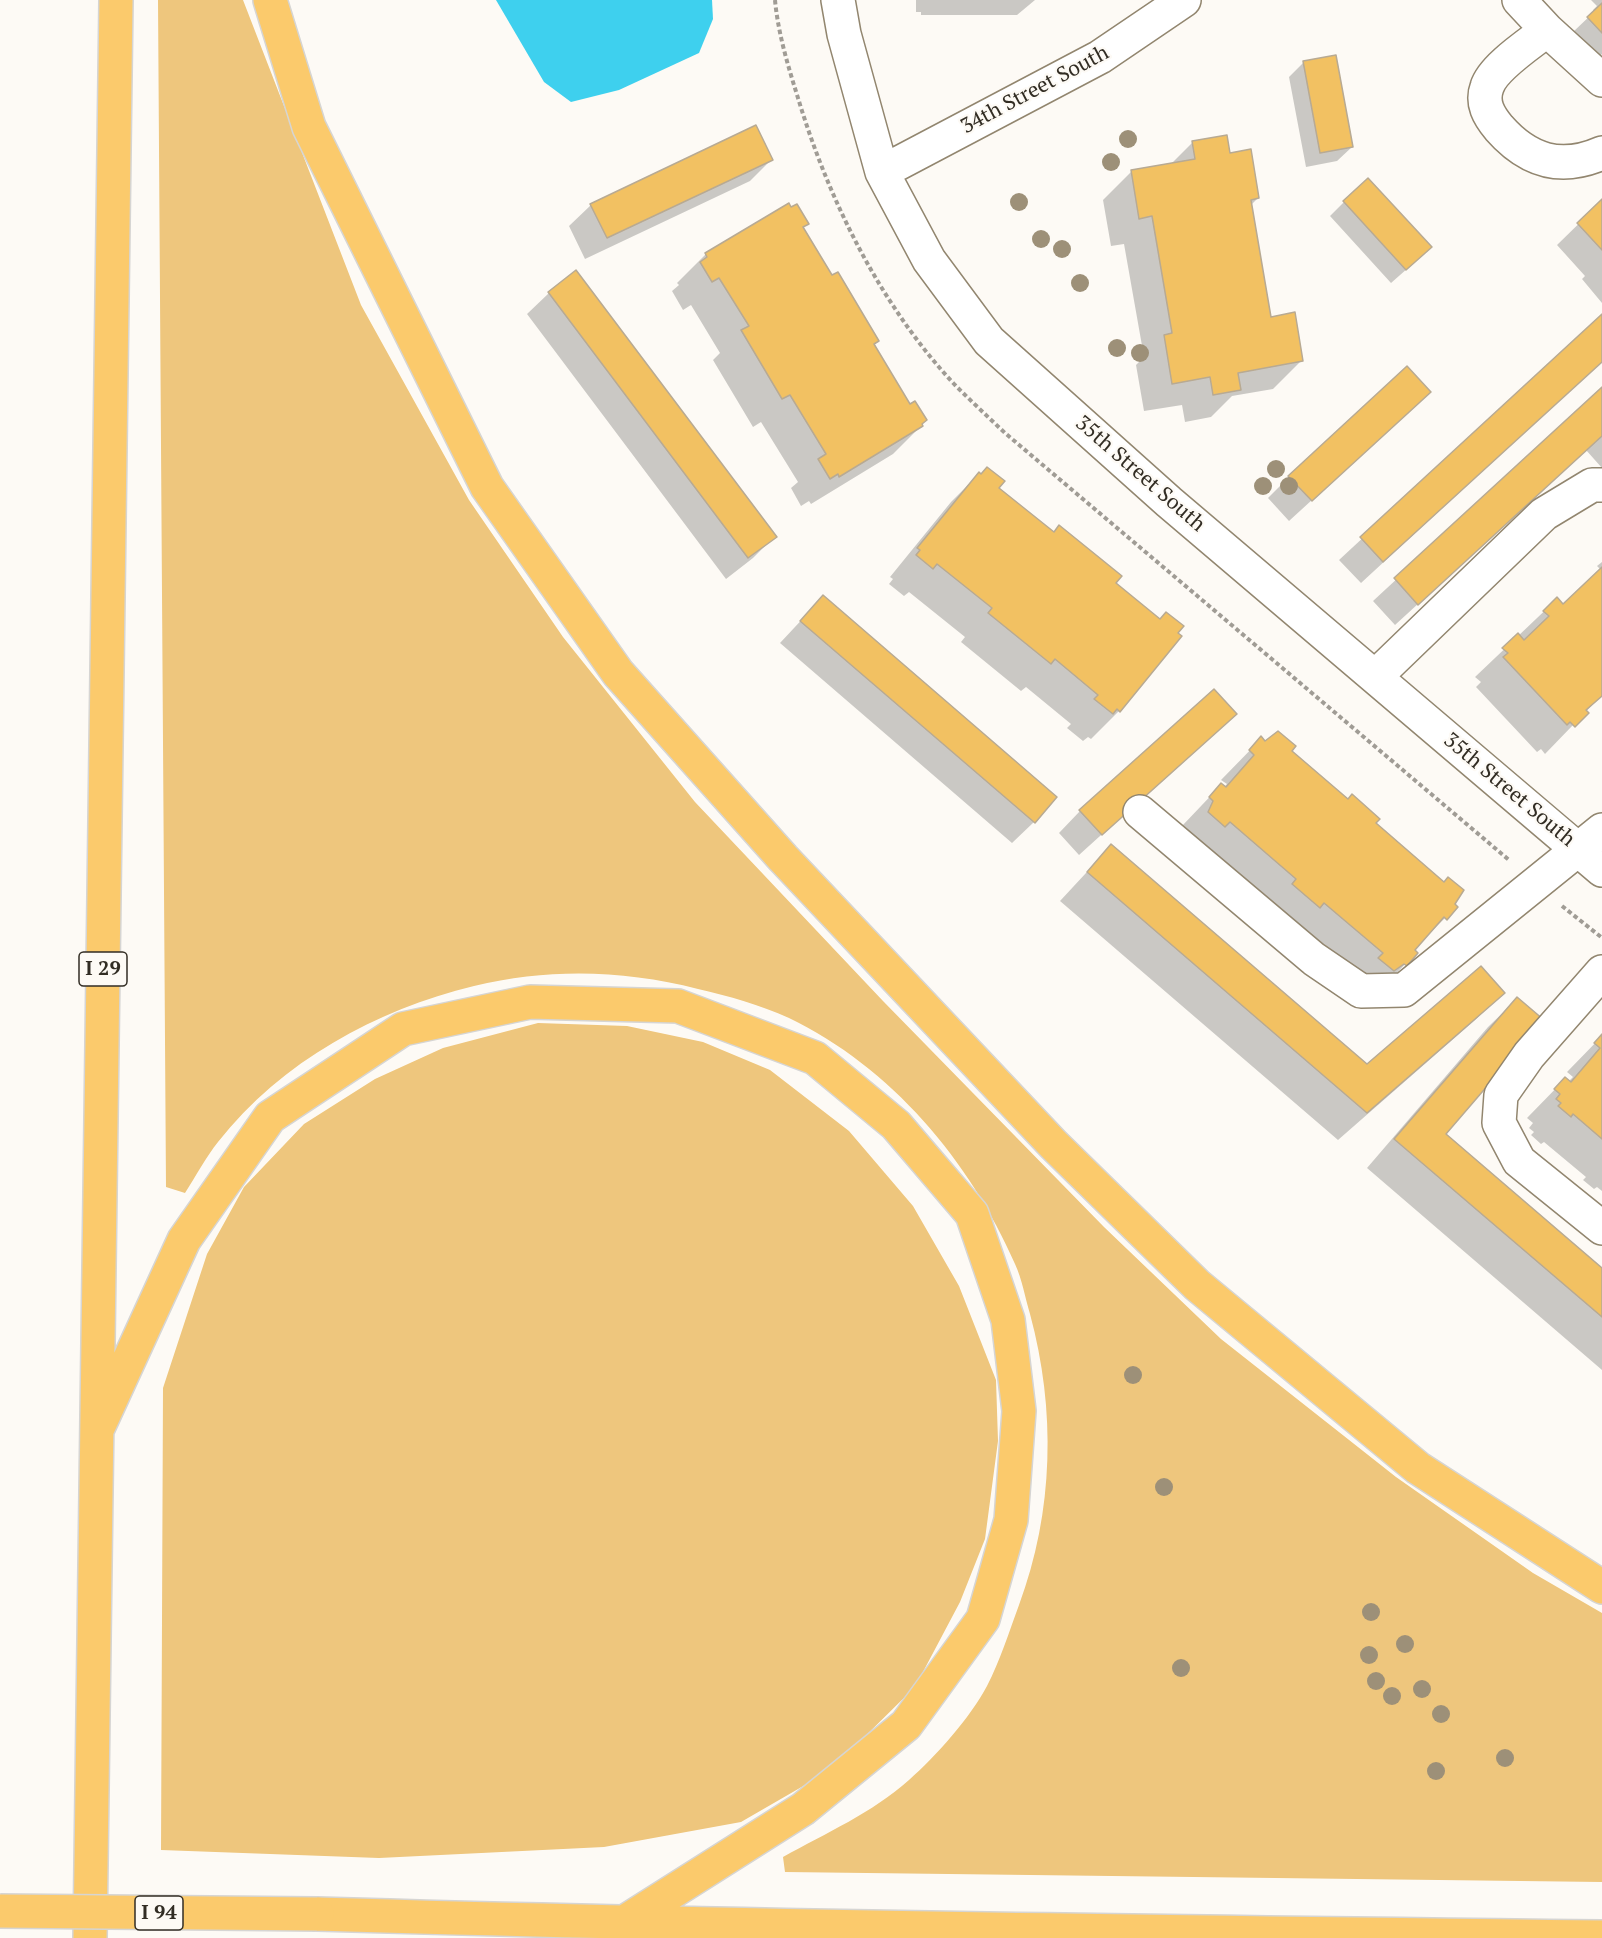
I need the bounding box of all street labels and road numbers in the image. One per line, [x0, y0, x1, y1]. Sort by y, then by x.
street label: 34th Street South [957, 40, 1113, 140]
street label: 35th Street South [1070, 411, 1210, 537]
street label: 35th Street South [1438, 728, 1580, 852]
road number: I 29 [79, 952, 127, 986]
road number: I 94 [135, 1896, 183, 1930]

